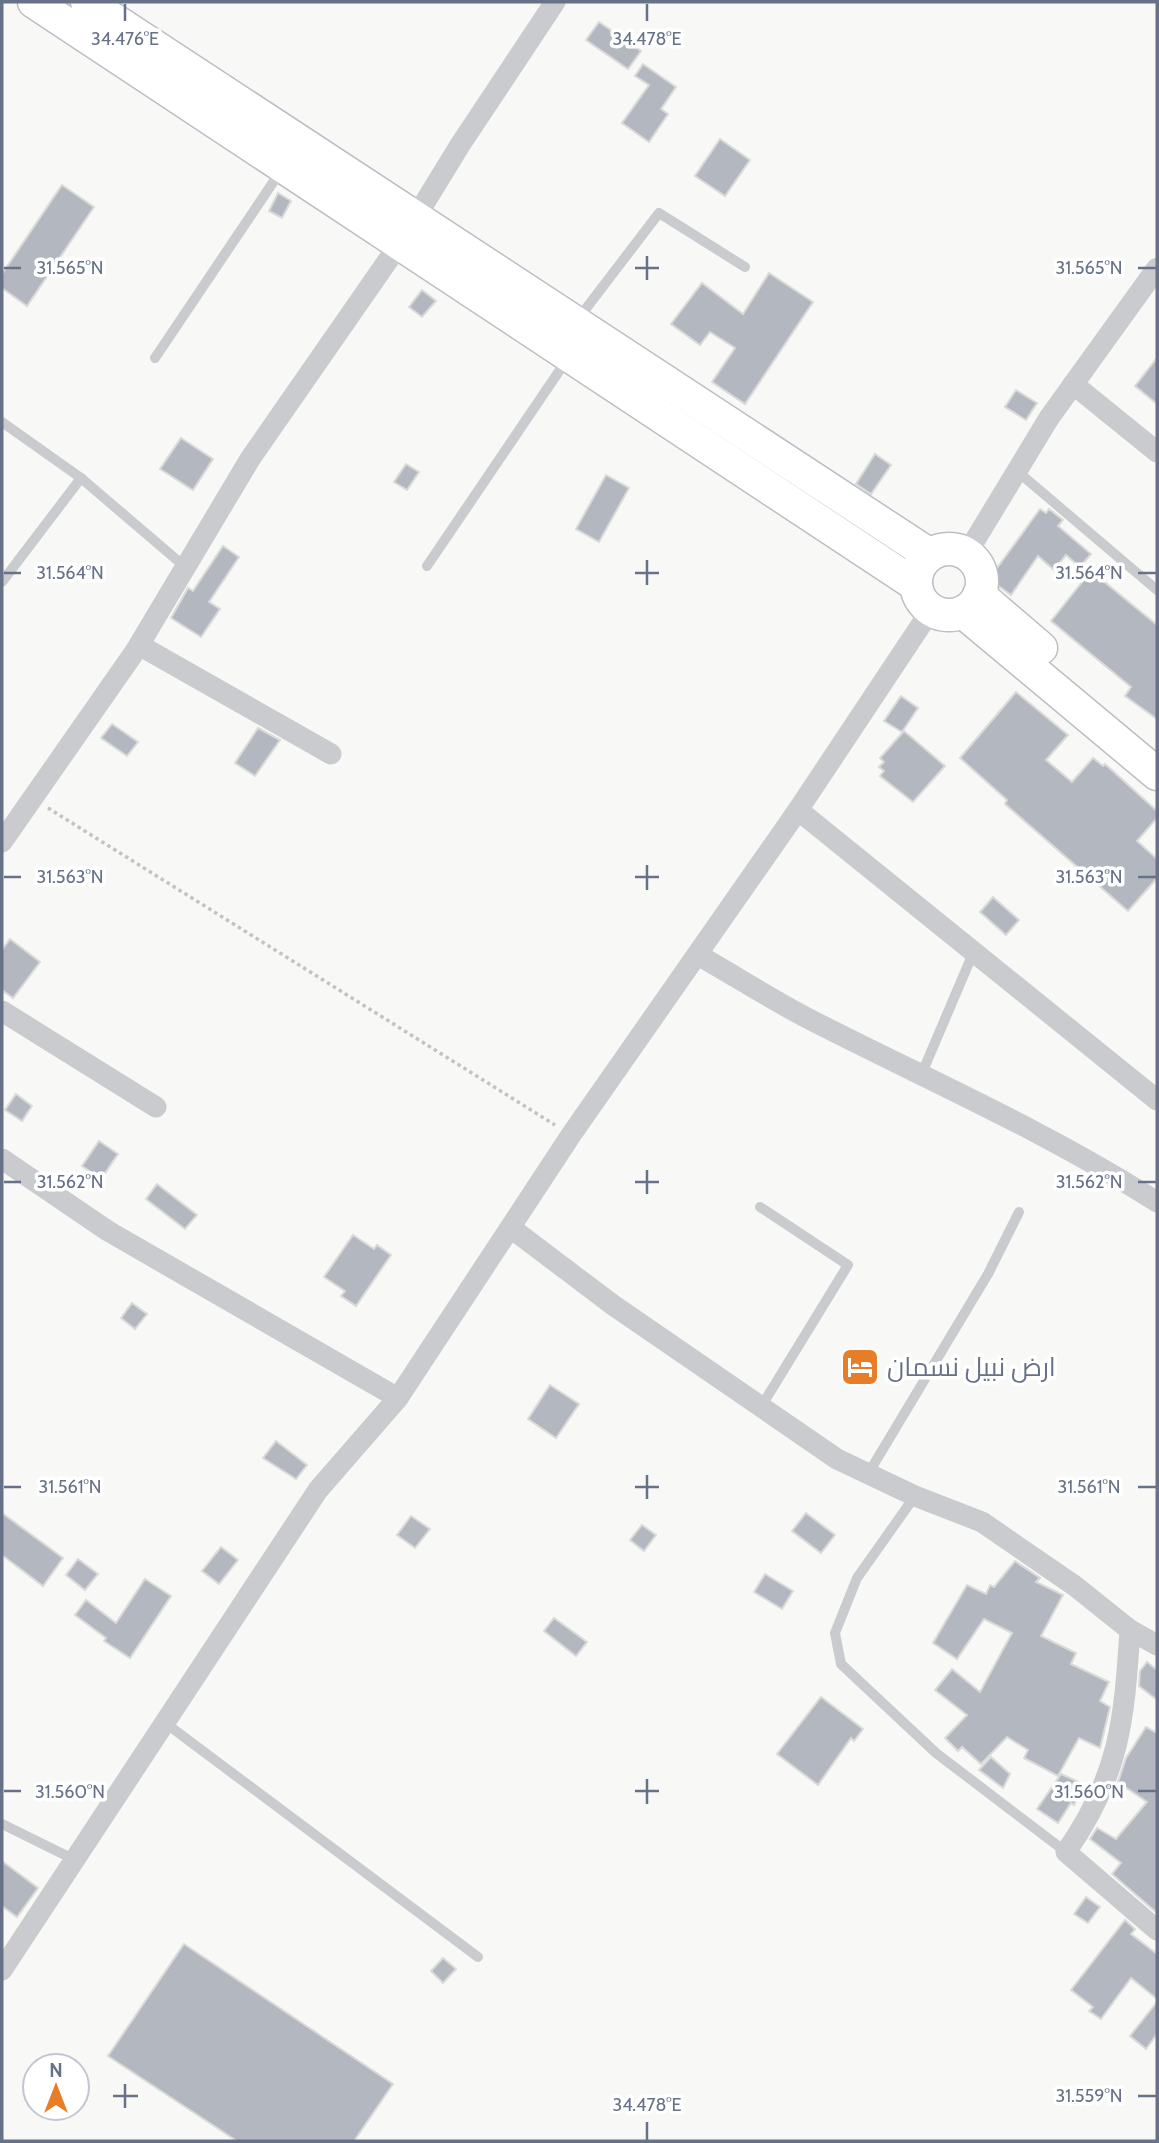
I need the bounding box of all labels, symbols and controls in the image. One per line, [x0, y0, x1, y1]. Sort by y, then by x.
text: 34.476°E [91, 28, 159, 50]
text: 34.478°E [612, 28, 682, 50]
text: 31.565°N [37, 257, 103, 279]
text: 31.565°N [1056, 257, 1122, 279]
text: 31.564°N [36, 562, 104, 584]
text: 31.564°N [1055, 562, 1123, 584]
text: 31.563°N [37, 866, 103, 888]
text: 31.563°N [1056, 866, 1122, 888]
text: 31.562°N [37, 1171, 103, 1193]
text: 31.562°N [1056, 1171, 1122, 1193]
hotel icon: ارض نبيل نسمان [839, 1346, 881, 1388]
place label: ارض نبيل نسمان [887, 1351, 1056, 1383]
text: 31.561°N [39, 1476, 101, 1498]
text: 31.561°N [1058, 1476, 1120, 1498]
text: 31.560°N [35, 1781, 105, 1803]
text: 31.560°N [1054, 1781, 1124, 1803]
north arrow [21, 2052, 91, 2122]
text: N [49, 2059, 63, 2082]
text: 31.559°N [1056, 2085, 1122, 2107]
text: 34.478°E [612, 2094, 682, 2116]

